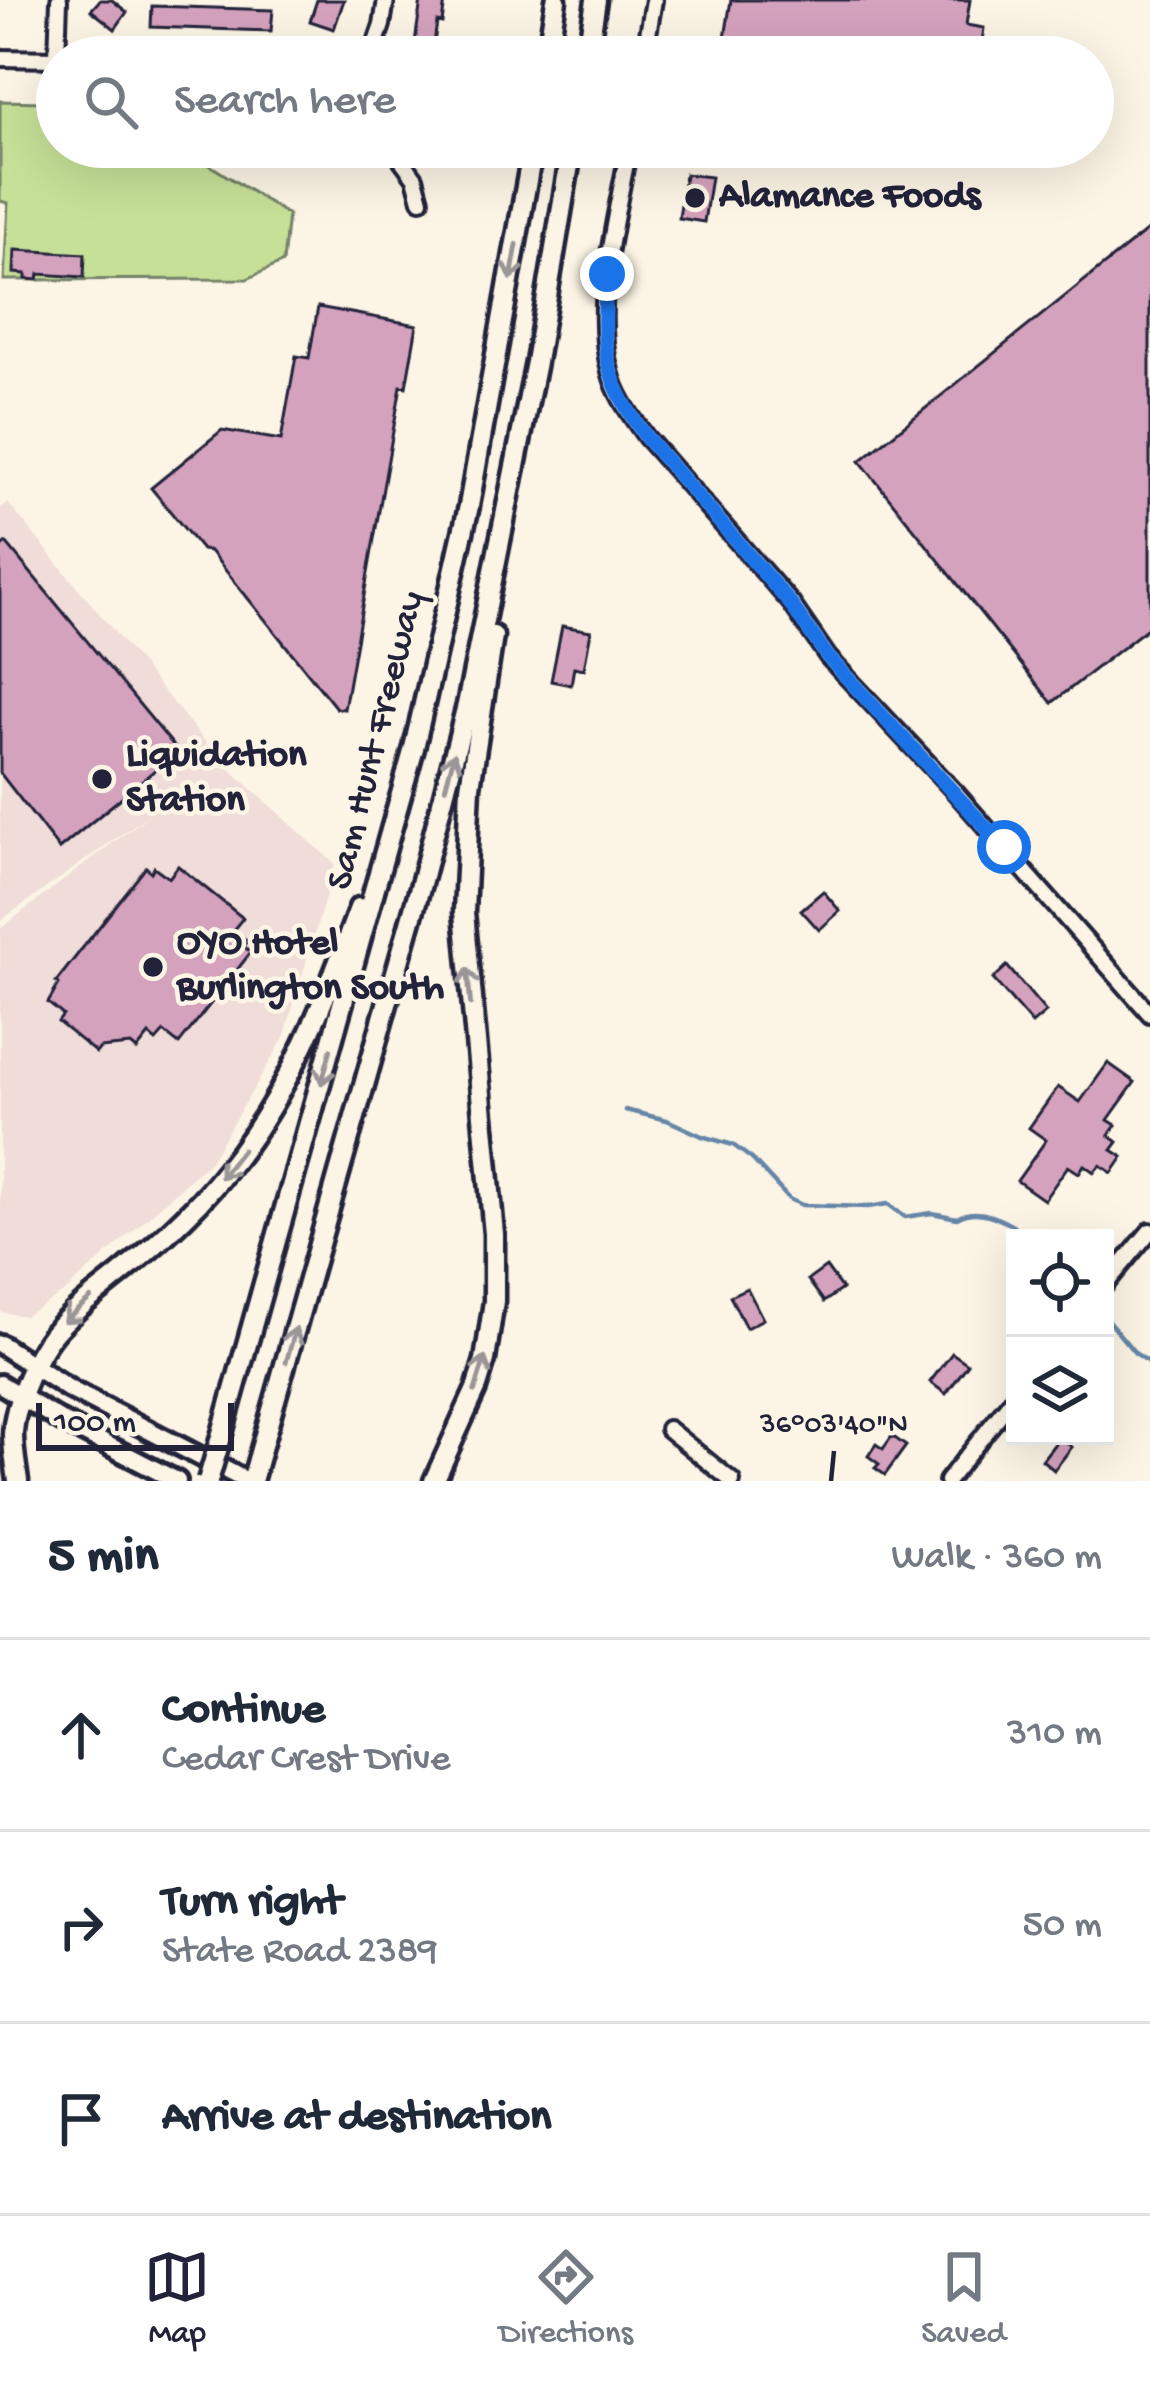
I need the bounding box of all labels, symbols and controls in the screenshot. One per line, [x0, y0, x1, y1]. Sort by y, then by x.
search box [36, 36, 1114, 168]
icon: search [78, 69, 144, 135]
text: Search here [174, 76, 396, 129]
place label: Alamance Foods [718, 175, 982, 221]
marker: Alamance Foods [682, 185, 708, 211]
one-way arrow [501, 242, 524, 281]
route end [580, 247, 634, 301]
street label: Sam Hunt Freeway [319, 587, 437, 895]
place label: Liquidation Station [126, 734, 307, 825]
one-way arrow [441, 752, 463, 790]
marker: Liquidation Station [89, 766, 115, 792]
route start [977, 820, 1031, 874]
place label: OYO Hotel Burlington South [175, 922, 444, 1013]
marker: OYO Hotel Burlington South [140, 954, 166, 980]
one-way arrow [457, 968, 480, 1007]
one-way arrow [314, 1047, 336, 1085]
one-way arrow [218, 1147, 245, 1179]
map controls [1006, 1229, 1114, 1445]
button: locate [1006, 1229, 1114, 1337]
one-way arrow [63, 1296, 93, 1324]
one-way arrow [281, 1327, 303, 1365]
button: layers [1006, 1337, 1114, 1445]
one-way arrow [471, 1356, 493, 1394]
scale bar [36, 1397, 234, 1450]
text: 100 m [54, 1405, 136, 1443]
text: 36°03'40"N [759, 1409, 908, 1444]
text: 5 min [48, 1529, 158, 1589]
text: Walk · 360 m [891, 1536, 1102, 1582]
text: Continue [162, 1685, 325, 1738]
icon: ahead [48, 1702, 114, 1768]
text: 310 m [1007, 1712, 1102, 1758]
text: Cedar Crest Drive [162, 1738, 450, 1784]
text: Turn right [162, 1877, 342, 1930]
icon: right [48, 1894, 114, 1960]
text: 50 m [1022, 1904, 1102, 1950]
text: State Road 2389 [162, 1930, 438, 1976]
icon: arrive [48, 2086, 114, 2152]
text: Arrive at destination [162, 2092, 551, 2145]
tab: Map [144, 2244, 210, 2354]
tab: Directions [499, 2244, 633, 2354]
tab: Saved [921, 2244, 1006, 2354]

